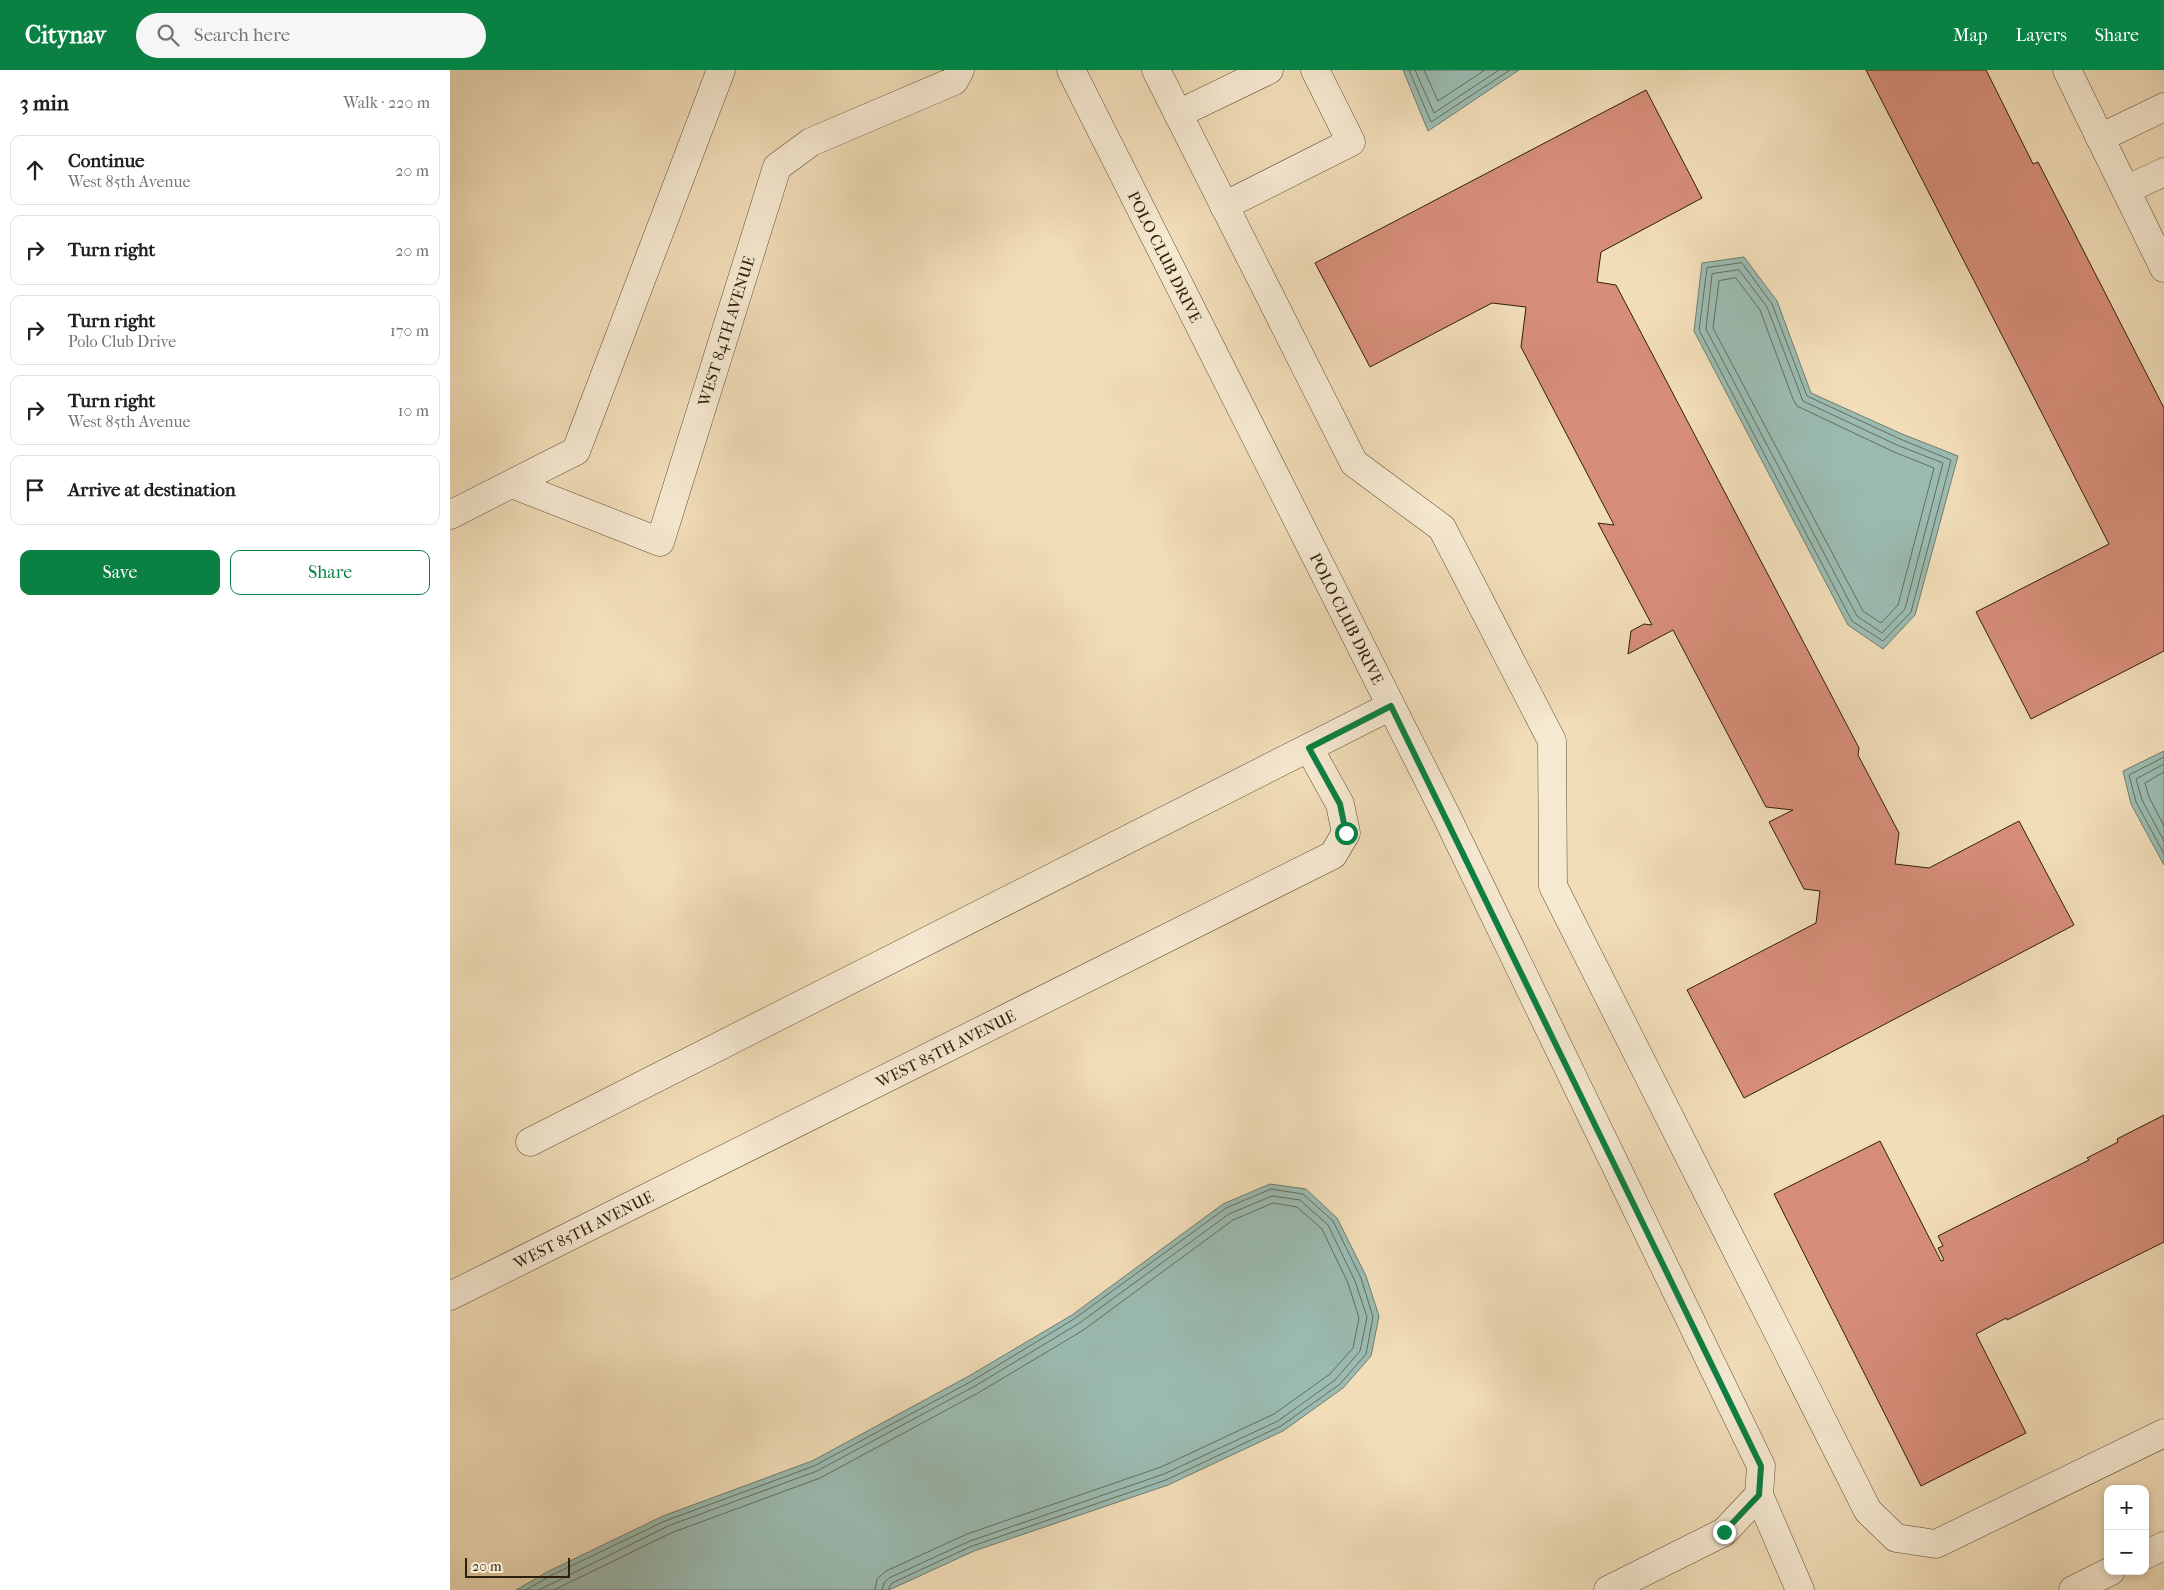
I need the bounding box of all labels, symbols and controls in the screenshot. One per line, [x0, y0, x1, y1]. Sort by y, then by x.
search box [136, 13, 486, 58]
text: Citynav [25, 21, 106, 49]
icon: search [154, 21, 182, 49]
text: Search here [194, 24, 290, 46]
text: Map [1953, 25, 1987, 46]
text: Layers [2015, 25, 2067, 46]
text: Share [2095, 25, 2139, 46]
text: 3 min [20, 91, 69, 115]
text: Walk · 220 m [343, 93, 430, 112]
text: Continue [68, 150, 144, 172]
icon: ahead [21, 156, 49, 184]
text: 20 m [395, 161, 429, 180]
text: West 85th Avenue [68, 172, 190, 191]
street label: POLO CLUB DRIVE [1124, 188, 1206, 326]
icon: right [21, 236, 49, 264]
text: Turn right [68, 239, 155, 261]
text: 20 m [395, 241, 429, 260]
street label: WEST 84TH AVENUE [694, 254, 759, 409]
text: Turn right [68, 310, 155, 332]
icon: right [21, 316, 49, 344]
text: 170 m [390, 321, 429, 340]
text: Polo Club Drive [68, 332, 176, 351]
text: Turn right [68, 390, 155, 412]
icon: right [21, 396, 49, 424]
text: 10 m [398, 401, 429, 420]
text: West 85th Avenue [68, 412, 190, 431]
icon: arrive [21, 476, 49, 504]
text: Arrive at destination [68, 479, 236, 501]
button: Save [20, 550, 220, 595]
button: Share [230, 550, 430, 595]
street label: POLO CLUB DRIVE [1306, 550, 1388, 688]
route start [1335, 822, 1358, 845]
street label: WEST 85TH AVENUE [872, 1006, 1019, 1092]
street label: WEST 85TH AVENUE [510, 1187, 657, 1273]
map controls [2104, 1485, 2149, 1575]
button: + [2104, 1485, 2149, 1530]
route end [1713, 1521, 1736, 1544]
button: − [2104, 1530, 2149, 1575]
scale bar [465, 1555, 570, 1578]
text: 20 m [472, 1558, 502, 1575]

